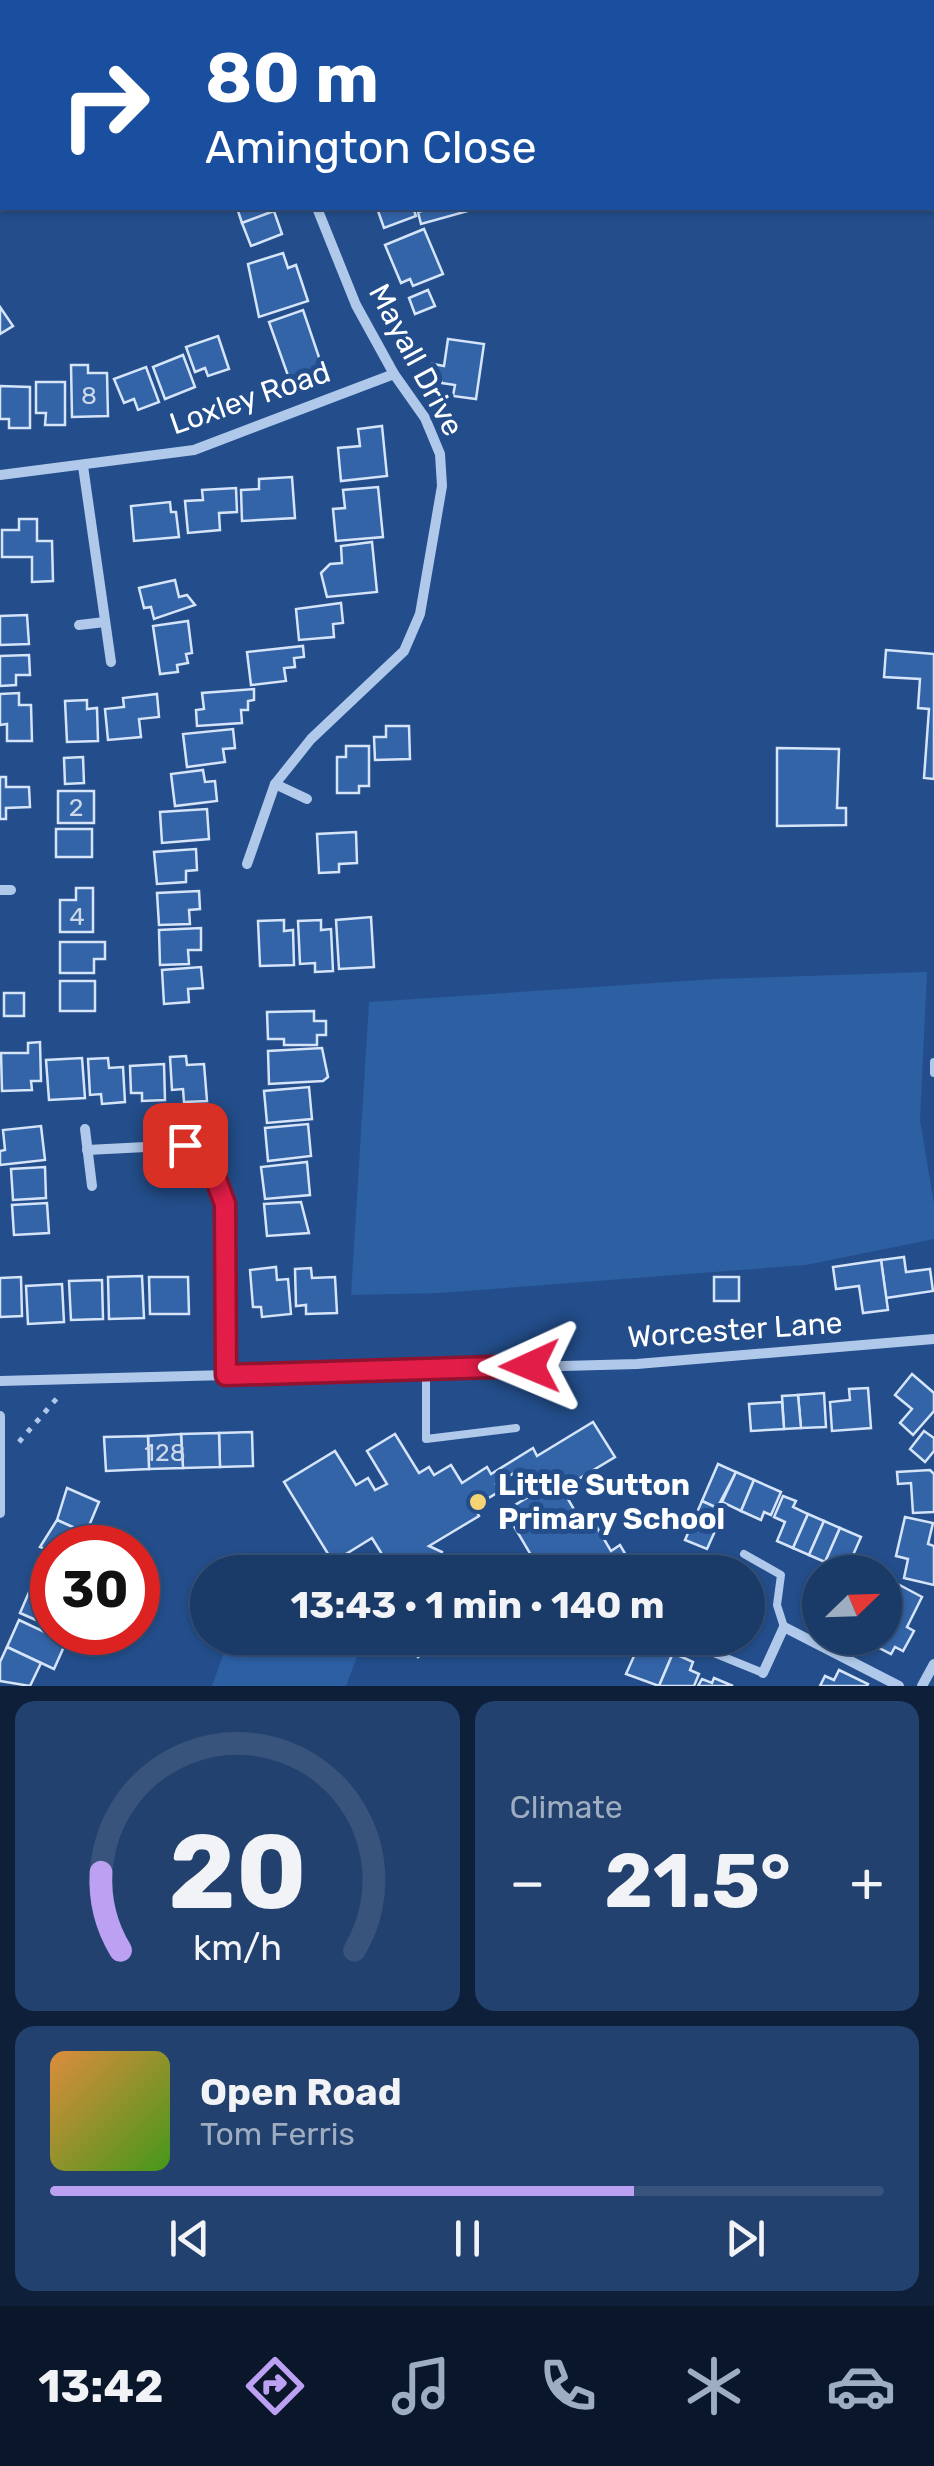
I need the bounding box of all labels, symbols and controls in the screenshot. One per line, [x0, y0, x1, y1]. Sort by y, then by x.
text: 80 m [205, 37, 379, 120]
icon: right [40, 40, 170, 170]
text: Amington Close [205, 121, 537, 174]
street label: Mayall Drive [361, 278, 471, 442]
street label: Loxley Road [165, 354, 335, 442]
house number: 8 [81, 381, 97, 410]
house number: 2 [69, 793, 83, 822]
house number: 4 [69, 902, 85, 931]
pin [143, 1103, 228, 1188]
icon: arrive [158, 1118, 213, 1173]
street label: Worcester Lane [626, 1305, 844, 1355]
position arrow [478, 1314, 582, 1418]
house number: 128 [144, 1438, 186, 1467]
place label: Little Sutton Primary School [498, 1467, 725, 1537]
marker: Little Sutton Primary School [467, 1491, 489, 1513]
speed limit sign: 30 [30, 1525, 160, 1655]
north arrow [802, 1555, 902, 1655]
map controls [802, 1555, 902, 1655]
text: 13:43 · 1 min · 140 m [290, 1582, 665, 1628]
text: Climate [510, 1788, 623, 1826]
text: 20 [168, 1811, 306, 1934]
text: 21.5° [604, 1837, 791, 1926]
text: − [510, 1850, 545, 1915]
text: + [850, 1850, 884, 1915]
text: km/h [193, 1927, 282, 1969]
text: Open Road [200, 2069, 402, 2115]
text: Tom Ferris [200, 2115, 355, 2153]
icon: previous [162, 2211, 217, 2266]
icon: pause [440, 2211, 495, 2266]
icon: next [718, 2211, 773, 2266]
icon: directions [240, 2351, 310, 2421]
icon: music [386, 2351, 456, 2421]
icon: phone [533, 2351, 603, 2421]
icon: climate [679, 2351, 749, 2421]
icon: car [826, 2351, 896, 2421]
text: 13:42 [38, 2360, 163, 2413]

